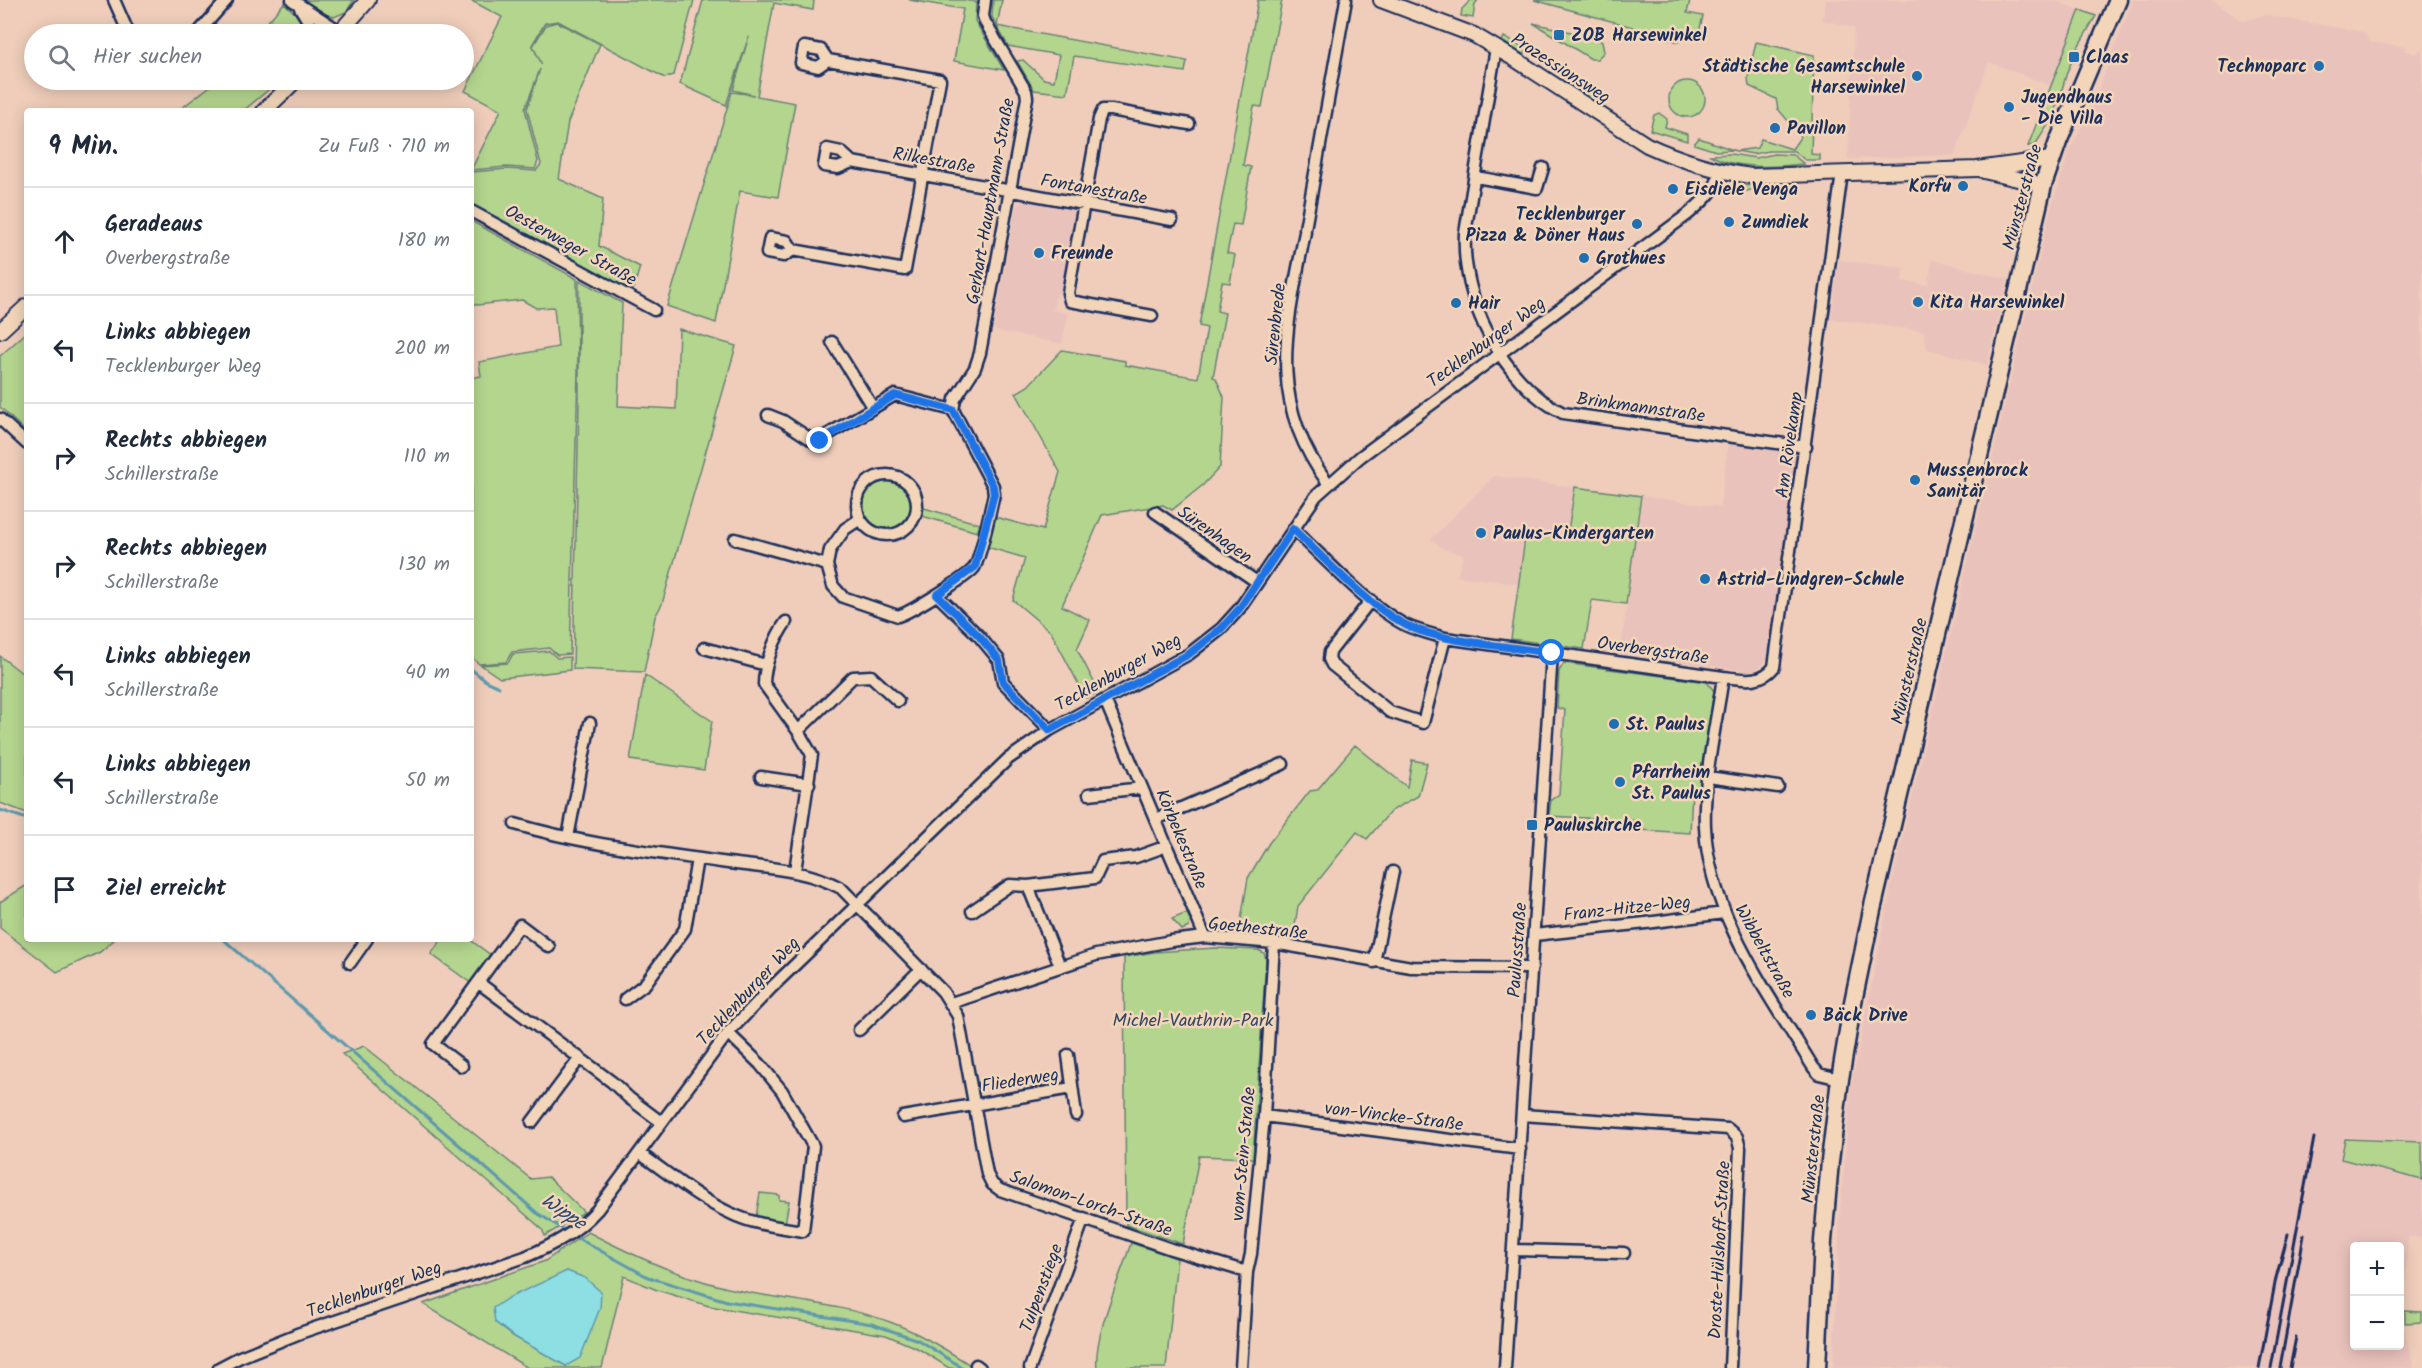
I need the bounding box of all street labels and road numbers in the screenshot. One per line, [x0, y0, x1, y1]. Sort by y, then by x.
street label: Prozessionsweg [1505, 26, 1616, 112]
street label: Gerhart-Hauptmann-Straße [959, 96, 1024, 307]
street label: Rilkestraße [890, 140, 977, 183]
street label: Münsterstraße [1995, 141, 2052, 254]
street label: Fontanestraße [1038, 167, 1149, 214]
street label: Oesterweger Straße [499, 198, 642, 295]
street label: Sürenbrede [1258, 282, 1295, 367]
street label: Tecklenburger Weg [1421, 290, 1552, 396]
street label: Brinkmannstraße [1575, 385, 1707, 432]
street label: Am Rövekamp [1769, 390, 1812, 500]
street label: Sürenhagen [1171, 499, 1258, 572]
street label: Münsterstraße [1884, 615, 1937, 728]
street label: Tecklenburger Weg [1050, 626, 1187, 720]
street label: Overbergstraße [1595, 629, 1710, 674]
street label: Körbekestraße [1146, 785, 1215, 894]
street label: Franz-Hitze-Weg [1562, 888, 1692, 931]
street label: Wibbeltstraße [1726, 899, 1802, 1004]
street label: Paulusstraße [1501, 902, 1536, 999]
street label: Goethestraße [1207, 910, 1309, 949]
street label: Tecklenburger Weg [690, 931, 808, 1053]
street label: Fliederweg [979, 1061, 1061, 1102]
street label: vom-Stein-Straße [1224, 1086, 1265, 1222]
street label: Münsterstraße [1794, 1094, 1835, 1205]
street label: von-Vincke-Straße [1323, 1095, 1465, 1140]
street label: Droste-Hülshoff-Straße [1701, 1160, 1740, 1340]
street label: Salomon-Lorch-Straße [1005, 1163, 1176, 1246]
street label: Tulpenstiege [1013, 1240, 1072, 1337]
street label: Tecklenburger Weg [303, 1254, 446, 1327]

